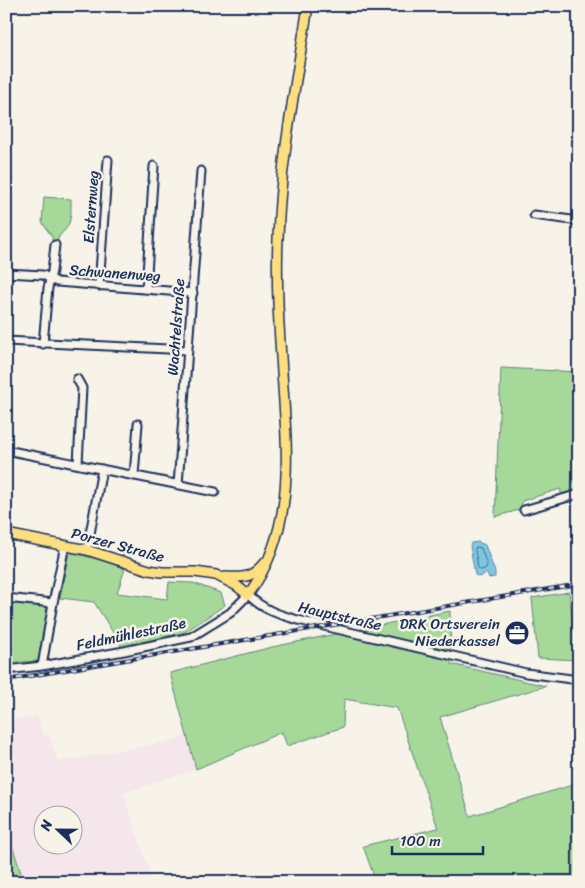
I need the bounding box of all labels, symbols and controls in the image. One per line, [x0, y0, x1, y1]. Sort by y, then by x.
street label: Elsternweg [75, 169, 107, 244]
street label: Schwanenweg [68, 257, 162, 289]
street label: Wachtelstraße [160, 277, 192, 376]
street label: Porzer Straße [69, 520, 168, 570]
street label: Hauptstraße [296, 594, 385, 638]
street label: Feldmühlestraße [74, 610, 188, 658]
place label: DRK Ortsverein Niederkassel [400, 611, 501, 654]
office icon: DRK Ortsverein Niederkassel [504, 620, 530, 646]
north arrow [32, 806, 82, 856]
text: N [33, 816, 60, 835]
scale bar [392, 823, 484, 855]
text: 100 m [400, 828, 441, 854]

